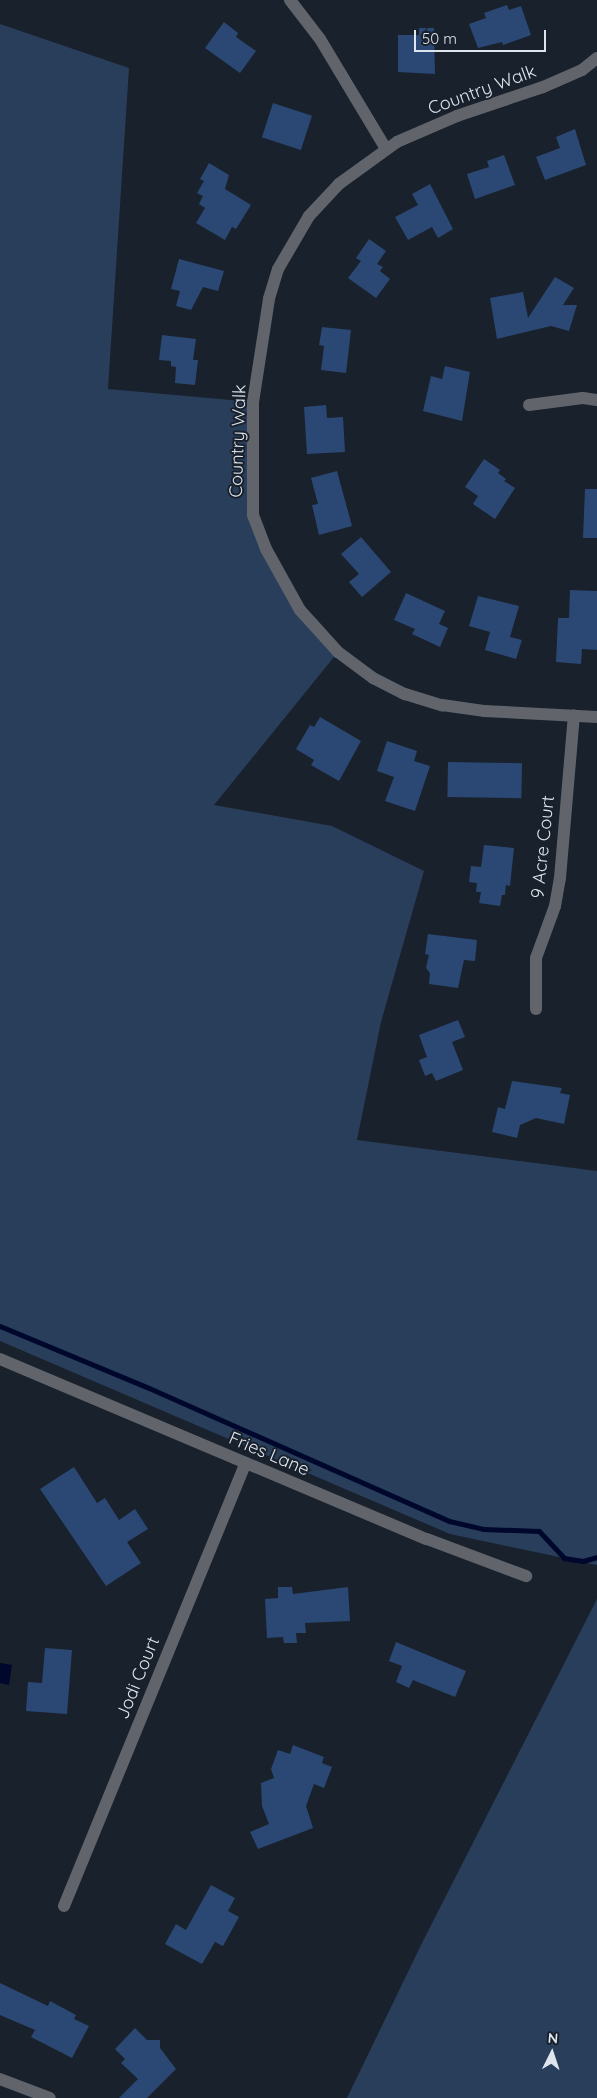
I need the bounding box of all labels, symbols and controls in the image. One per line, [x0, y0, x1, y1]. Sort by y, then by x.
scale bar [417, 20, 550, 52]
text: 50 m [422, 29, 457, 48]
street label: Country Walk [425, 60, 539, 120]
street label: Country Walk [225, 384, 251, 498]
street label: 9 Acre Court [527, 794, 559, 900]
street label: Fries Lane [225, 1427, 313, 1481]
street label: Jodi Court [112, 1634, 164, 1722]
north arrow [527, 2028, 577, 2078]
text: N [547, 2029, 559, 2047]

